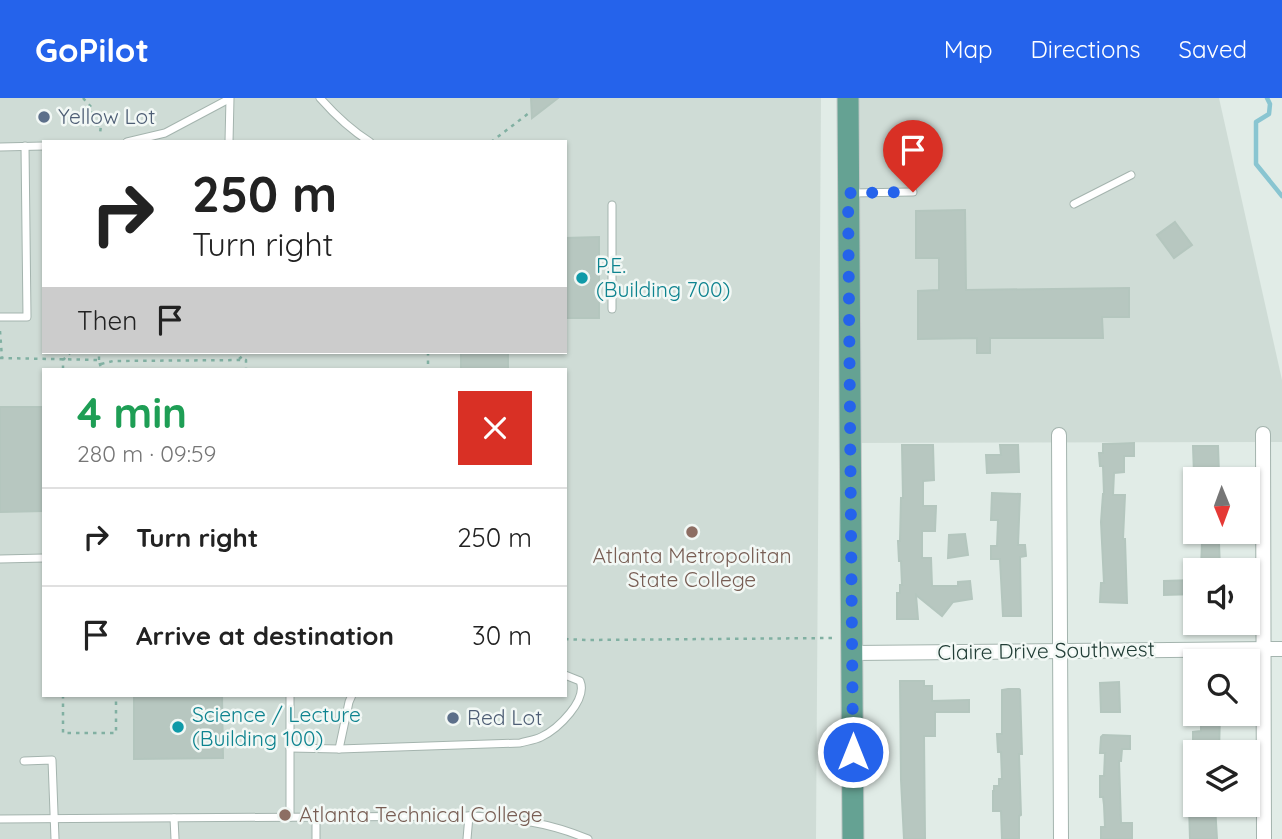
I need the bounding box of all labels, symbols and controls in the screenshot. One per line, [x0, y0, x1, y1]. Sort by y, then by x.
text: GoPilot [35, 29, 149, 70]
text: Map [944, 34, 993, 64]
text: Directions [1031, 34, 1141, 64]
text: Saved [1179, 34, 1247, 64]
place label: Yellow Lot [58, 103, 155, 129]
marker: Yellow Lot [36, 109, 52, 125]
pin [883, 120, 943, 192]
icon: arrive [894, 131, 932, 169]
text: 250 m [192, 163, 337, 224]
icon: right [77, 168, 168, 259]
text: Turn right [192, 224, 333, 264]
place label: P.E. (Building 700) [596, 252, 730, 302]
marker: P.E. (Building 700) [574, 270, 590, 286]
icon: arrive [151, 301, 189, 339]
text: Then [77, 304, 137, 337]
text: 4 min [77, 386, 187, 439]
button: close [458, 391, 532, 465]
text: 280 m · 09:59 [77, 439, 216, 468]
north arrow [1183, 467, 1260, 544]
map controls [1183, 467, 1260, 817]
icon: right [77, 518, 115, 556]
text: Turn right [136, 521, 258, 554]
text: 250 m [457, 521, 532, 554]
marker: Atlanta Metropolitan State College [684, 524, 700, 540]
place label: Atlanta Metropolitan State College [592, 542, 792, 592]
button: sound [1183, 558, 1260, 635]
icon: arrive [77, 616, 115, 654]
text: Arrive at destination [136, 619, 394, 652]
text: 30 m [472, 619, 532, 652]
street label: Claire Drive Southwest [937, 635, 1155, 665]
button: search [1183, 649, 1260, 726]
place label: Science / Lecture (Building 100) [192, 701, 361, 751]
place label: Red Lot [467, 704, 542, 730]
marker: Red Lot [445, 710, 461, 726]
position arrow [816, 715, 890, 789]
marker: Science / Lecture (Building 100) [170, 719, 186, 735]
button: layers [1183, 740, 1260, 817]
place label: Atlanta Technical College [299, 801, 543, 827]
marker: Atlanta Technical College [277, 807, 293, 823]

